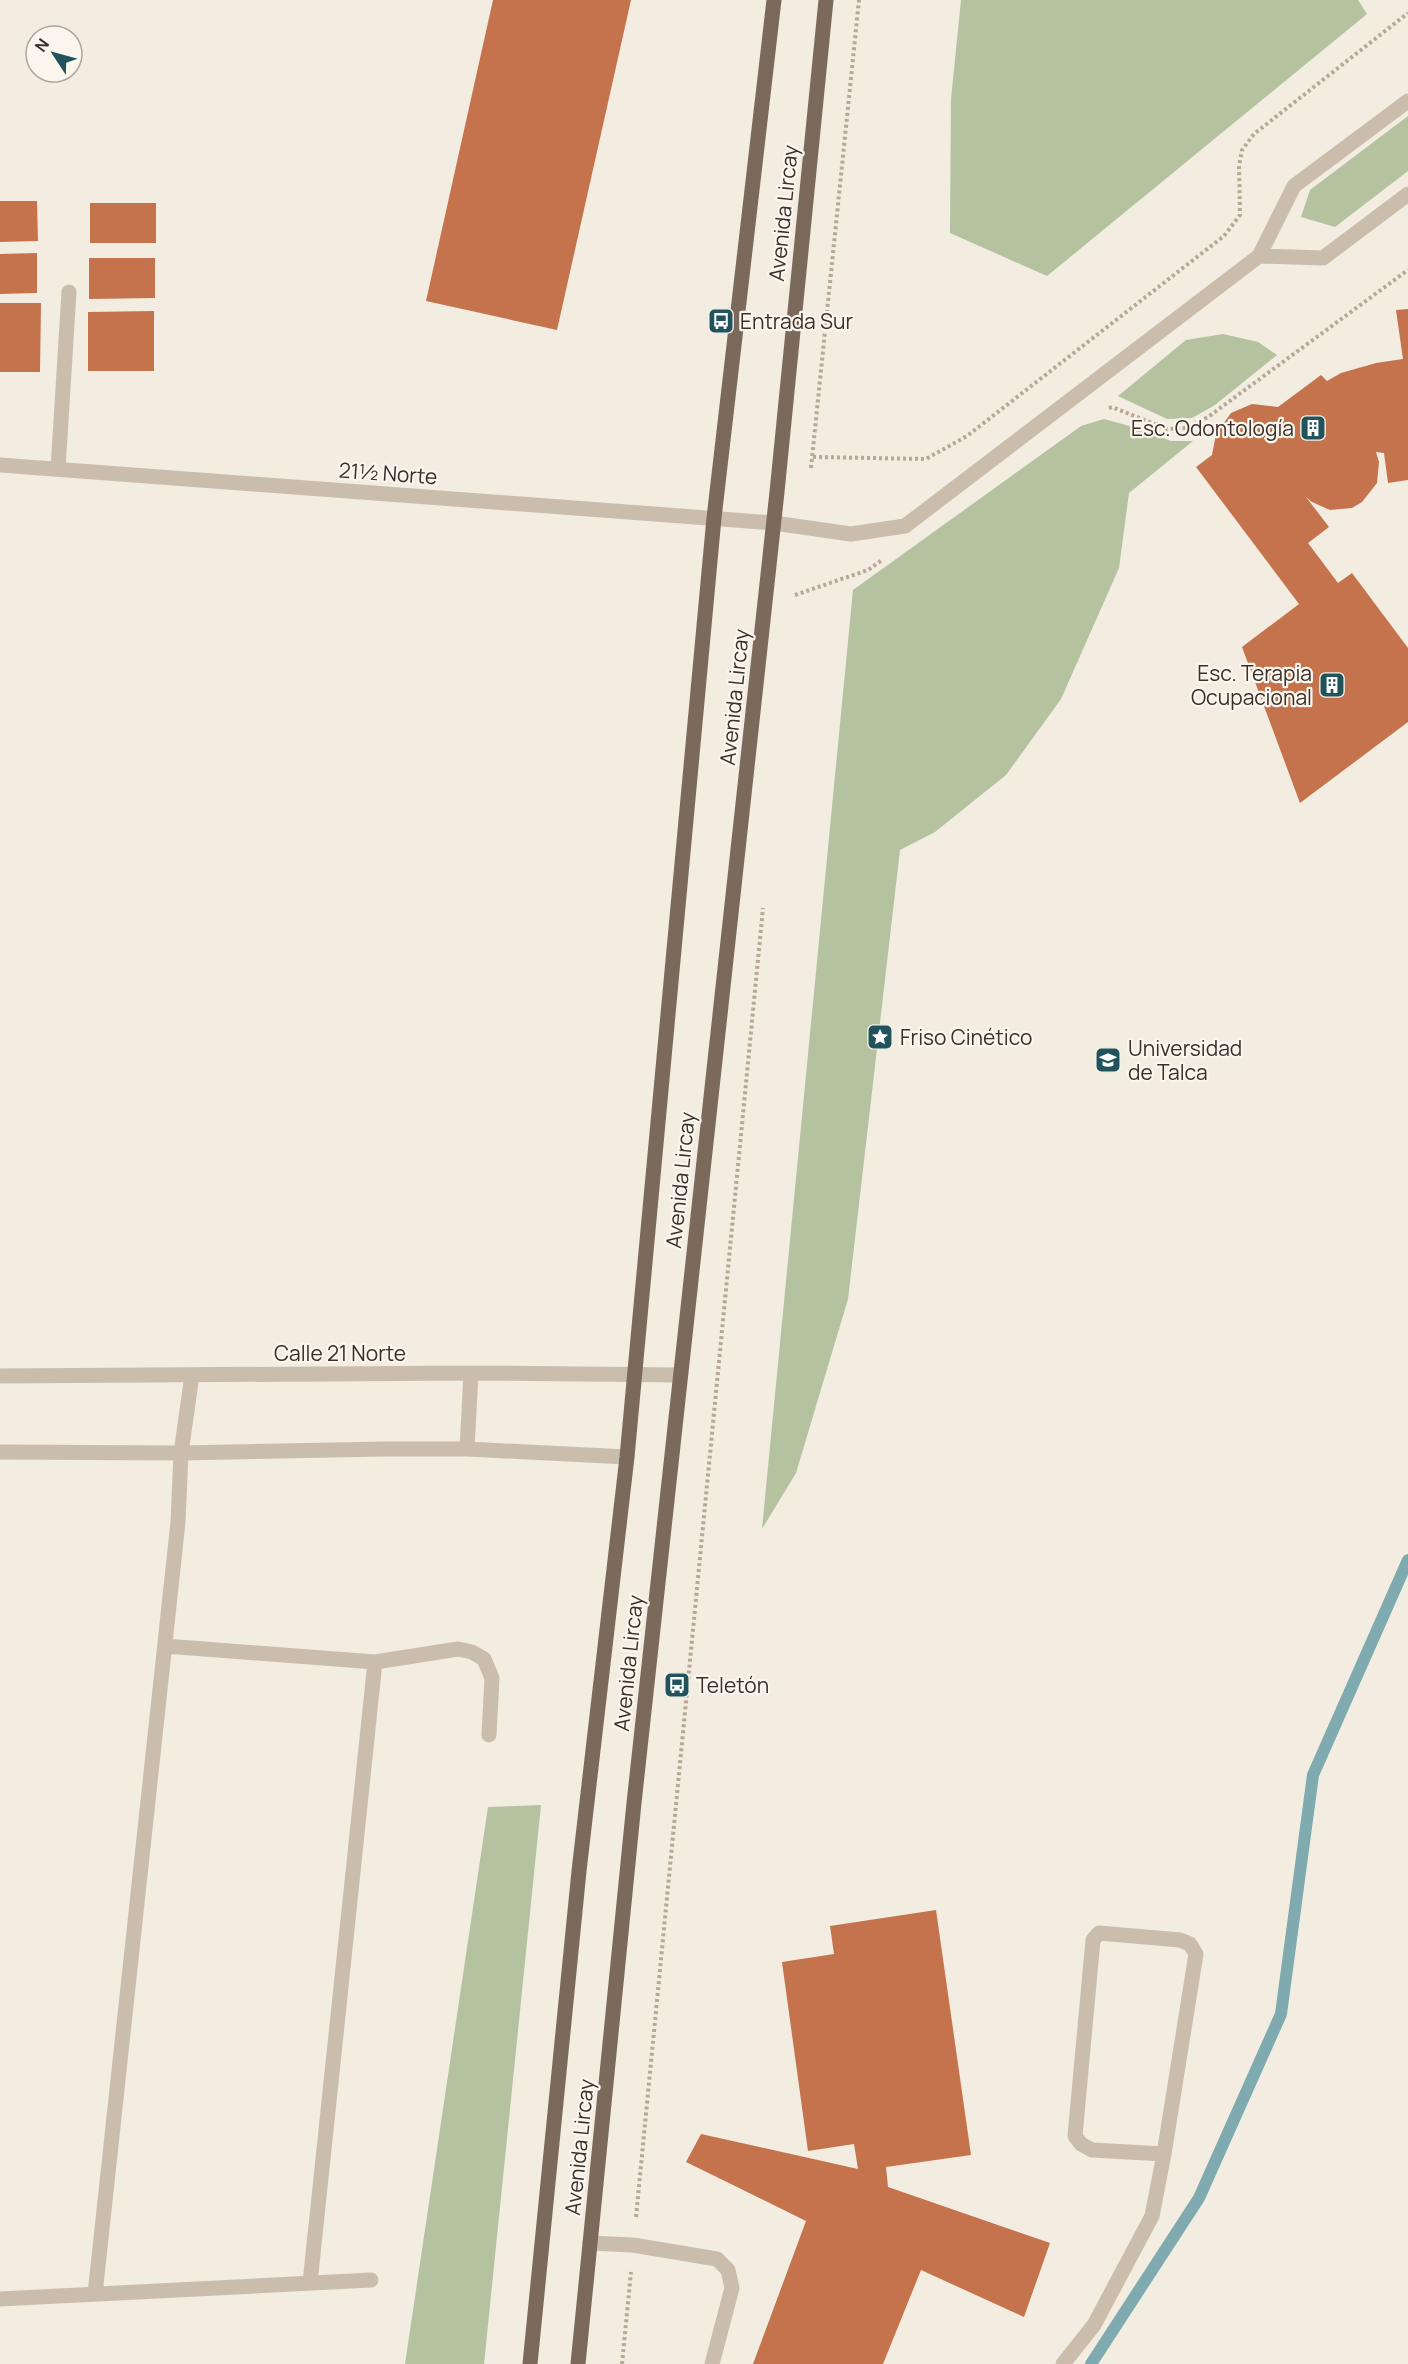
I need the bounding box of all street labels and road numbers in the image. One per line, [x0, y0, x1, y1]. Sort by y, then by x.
street label: Avenida Lircay [762, 143, 804, 283]
street label: 21½ Norte [338, 456, 438, 490]
street label: Avenida Lircay [713, 627, 755, 767]
street label: Avenida Lircay [659, 1110, 701, 1250]
street label: Calle 21 Norte [274, 1339, 406, 1367]
street label: Avenida Lircay [607, 1593, 649, 1733]
street label: Avenida Lircay [558, 2077, 600, 2217]

